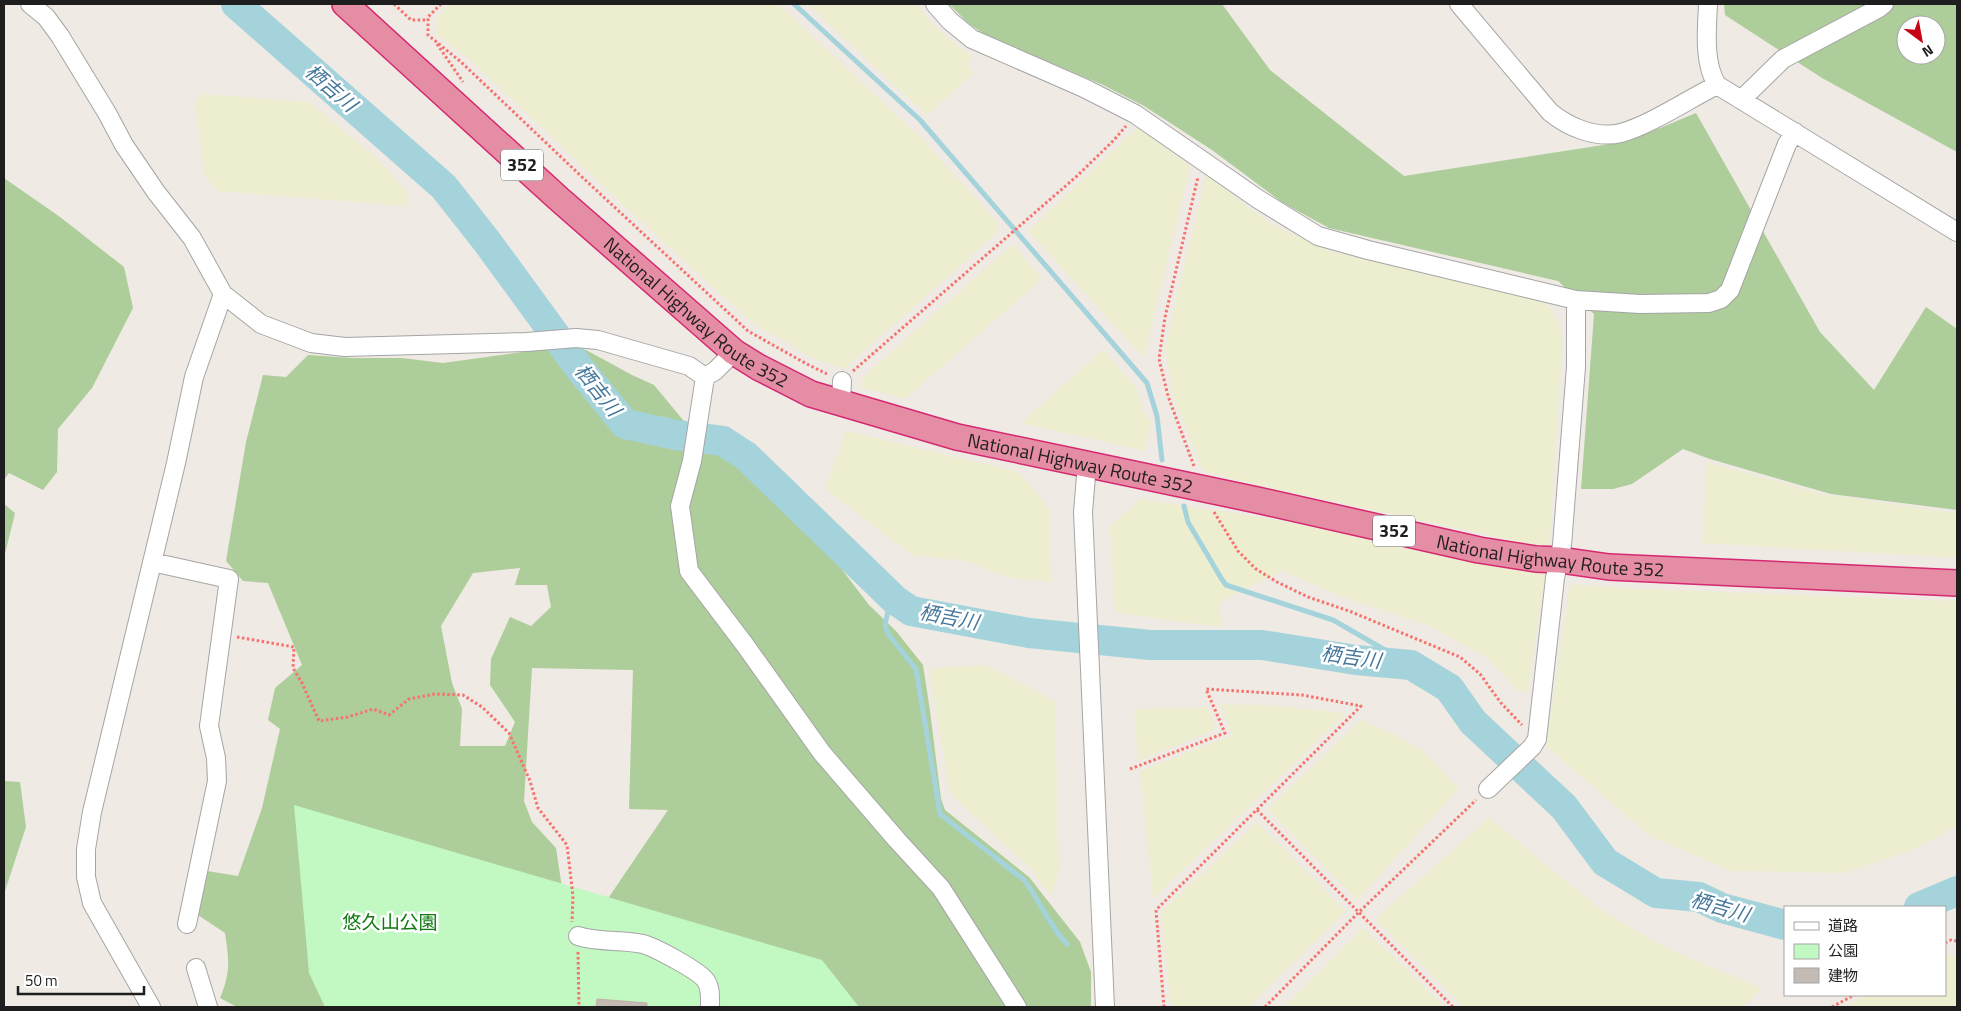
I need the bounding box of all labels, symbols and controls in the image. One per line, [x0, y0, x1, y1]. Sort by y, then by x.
north arrow [1896, 15, 1946, 65]
text: N [1918, 40, 1938, 63]
water label: 栖吉川 [299, 56, 366, 120]
road number: 352 [501, 150, 543, 180]
street label: National Highway Route 352 [598, 230, 794, 394]
water label: 栖吉川 [567, 357, 631, 424]
street label: National Highway Route 352 [965, 425, 1196, 500]
road number: 352 [1373, 516, 1415, 546]
street label: National Highway Route 352 [1434, 526, 1665, 584]
water label: 栖吉川 [917, 596, 983, 638]
water label: 栖吉川 [1319, 637, 1385, 676]
water label: 栖吉川 [1687, 883, 1755, 930]
legend [1784, 906, 1946, 996]
park label: 悠久山公園 [342, 907, 438, 936]
text: 道路 [1828, 914, 1858, 937]
text: 公園 [1828, 939, 1858, 962]
scale bar [18, 964, 144, 996]
text: 建物 [1828, 964, 1858, 987]
text: 50 m [25, 969, 58, 992]

